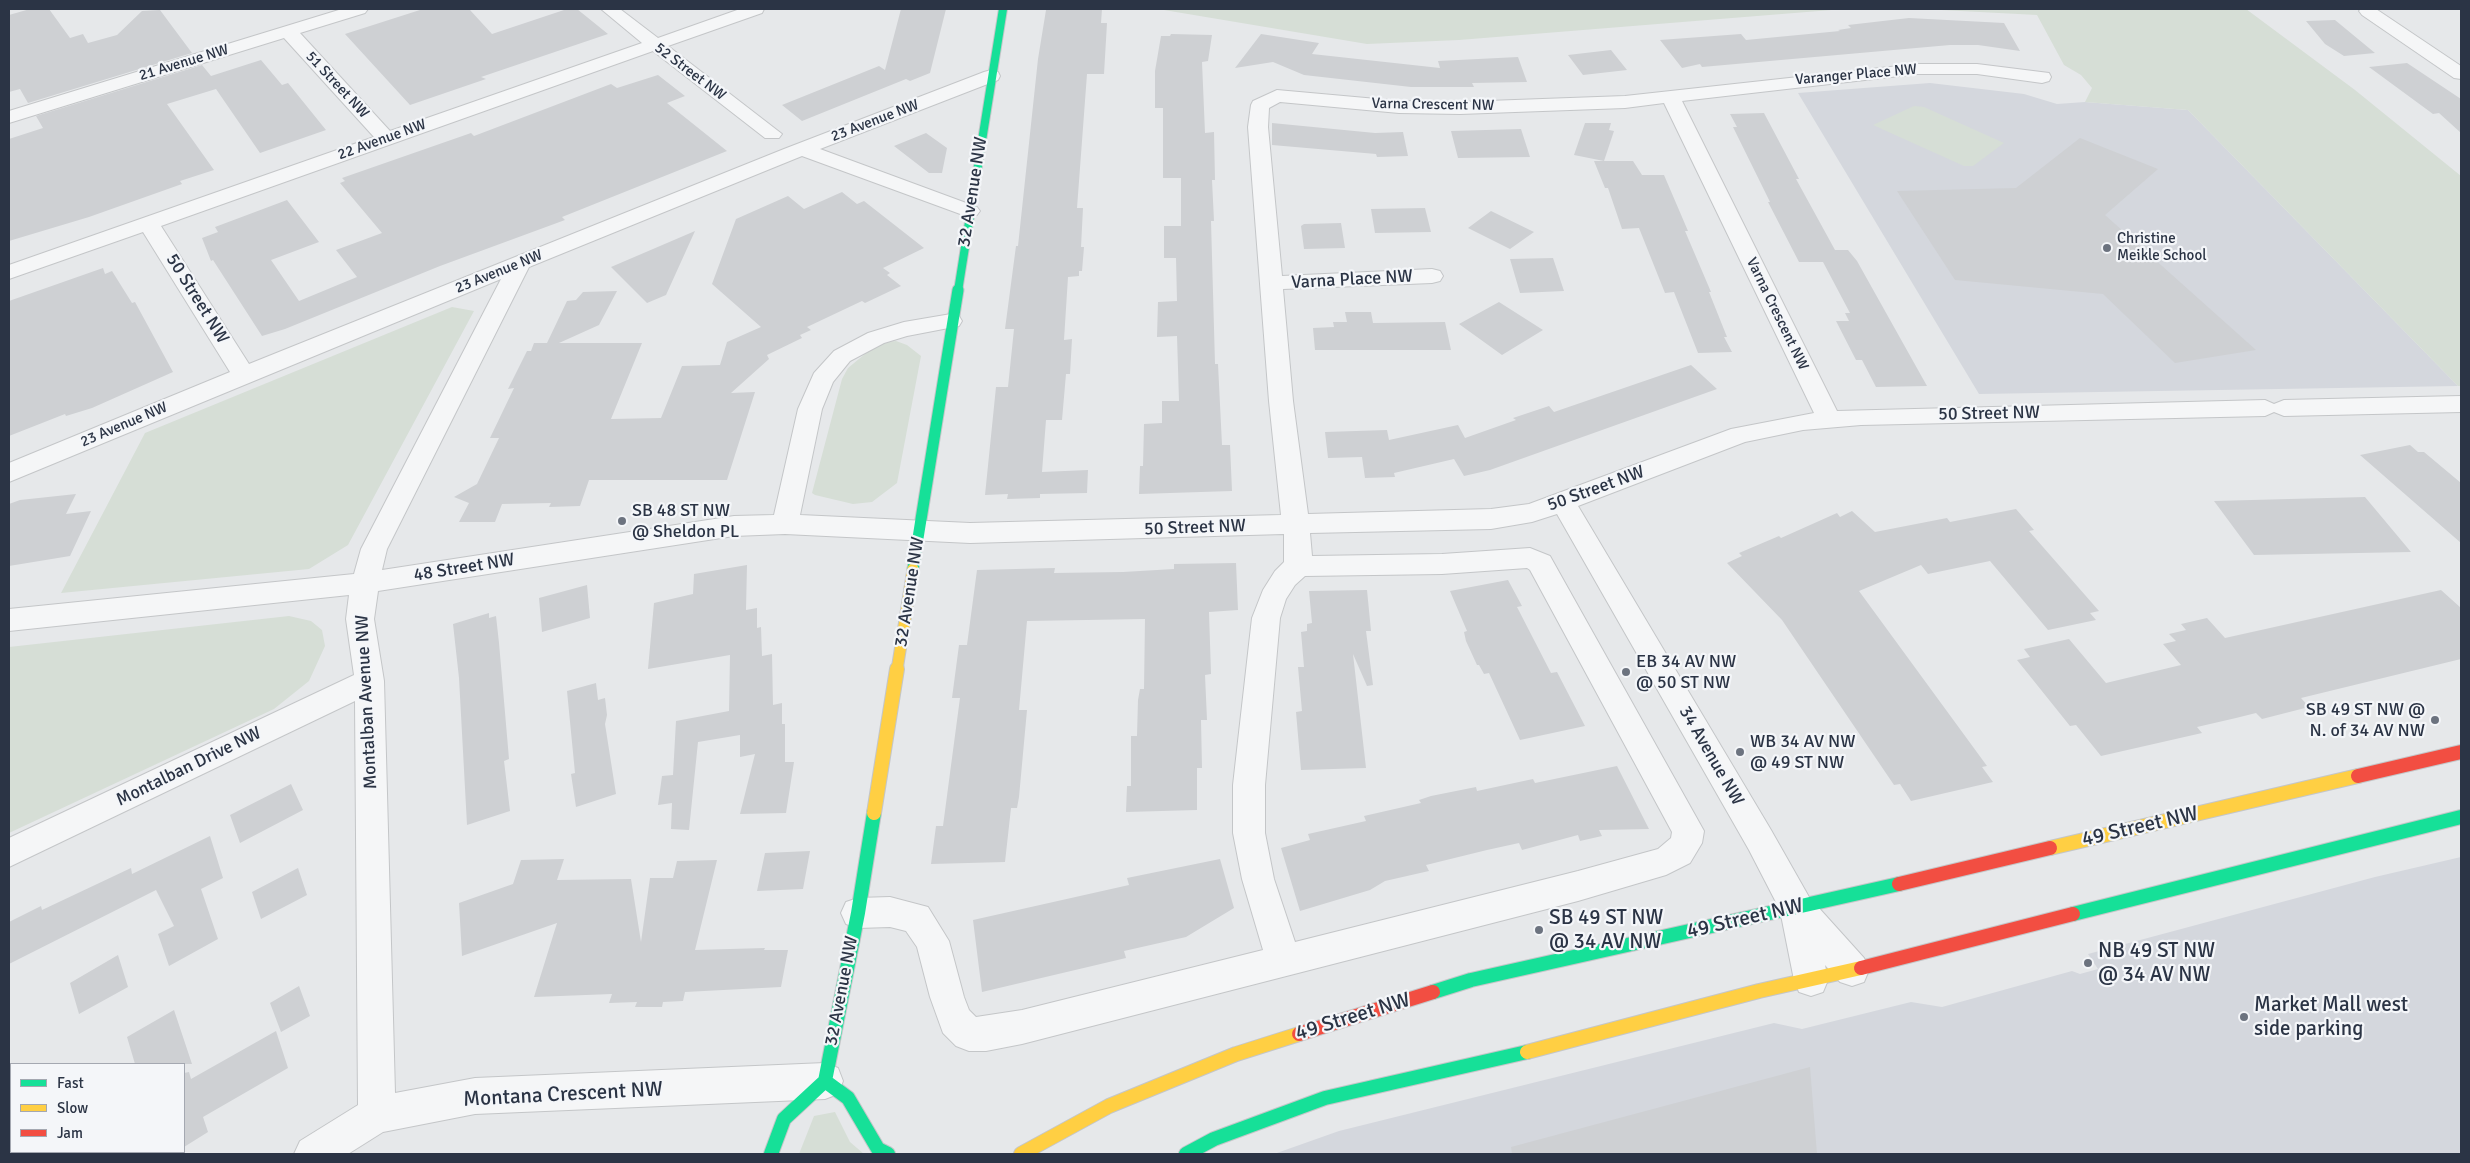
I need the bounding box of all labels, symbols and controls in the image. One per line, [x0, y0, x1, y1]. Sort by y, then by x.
street label: 52 Street NW [651, 39, 729, 105]
street label: 21 Avenue NW [137, 41, 231, 85]
street label: 51 Street NW [301, 48, 373, 122]
street label: Varanger Place NW [1794, 61, 1918, 89]
street label: Varna Crescent NW [1371, 95, 1495, 115]
street label: 23 Avenue NW [829, 96, 921, 146]
street label: 22 Avenue NW [335, 116, 429, 164]
street label: 32 Avenue NW [954, 135, 992, 249]
place label: Christine Meikle School [2117, 230, 2207, 265]
marker: Christine Meikle School [2101, 242, 2113, 254]
street label: 23 Avenue NW [453, 246, 545, 298]
street label: 50 Street NW [161, 250, 233, 348]
street label: Varna Crescent NW [1742, 255, 1812, 373]
street label: Varna Place NW [1291, 266, 1413, 294]
street label: 23 Avenue NW [78, 399, 170, 451]
street label: 50 Street NW [1938, 402, 2040, 426]
street label: 50 Street NW [1544, 461, 1648, 517]
place label: SB 48 ST NW @ Sheldon PL [632, 500, 739, 542]
marker: SB 48 ST NW @ Sheldon PL [616, 515, 628, 527]
street label: 50 Street NW [1144, 515, 1246, 541]
street label: 32 Avenue NW [891, 535, 929, 649]
street label: 48 Street NW [412, 549, 516, 587]
street label: Montalban Avenue NW [352, 614, 382, 790]
place label: EB 34 AV NW @ 50 ST NW [1636, 651, 1736, 694]
marker: EB 34 AV NW @ 50 ST NW [1620, 666, 1632, 678]
place label: SB 49 ST NW @ N. of 34 AV NW [2306, 699, 2425, 742]
street label: 34 Avenue NW [1674, 702, 1748, 810]
marker: SB 49 ST NW @ N. of 34 AV NW [2429, 714, 2441, 726]
street label: Montalban Drive NW [113, 723, 265, 811]
place label: WB 34 AV NW @ 49 ST NW [1750, 731, 1855, 774]
marker: WB 34 AV NW @ 49 ST NW [1734, 746, 1746, 758]
street label: 49 Street NW [2079, 801, 2201, 853]
street label: 49 Street NW [1684, 893, 1806, 945]
place label: SB 49 ST NW @ 34 AV NW [1549, 905, 1663, 955]
marker: SB 49 ST NW @ 34 AV NW [1533, 924, 1545, 936]
street label: 32 Avenue NW [821, 934, 863, 1048]
place label: NB 49 ST NW @ 34 AV NW [2098, 938, 2215, 988]
marker: NB 49 ST NW @ 34 AV NW [2082, 957, 2094, 969]
street label: 49 Street NW [1293, 988, 1413, 1046]
place label: Market Mall west side parking [2254, 992, 2408, 1042]
marker: Market Mall west side parking [2238, 1011, 2250, 1023]
legend [10, 1063, 185, 1153]
text: Fast [57, 1074, 84, 1092]
street label: Montana Crescent NW [463, 1077, 663, 1113]
text: Slow [57, 1099, 88, 1117]
text: Jam [57, 1124, 83, 1142]

